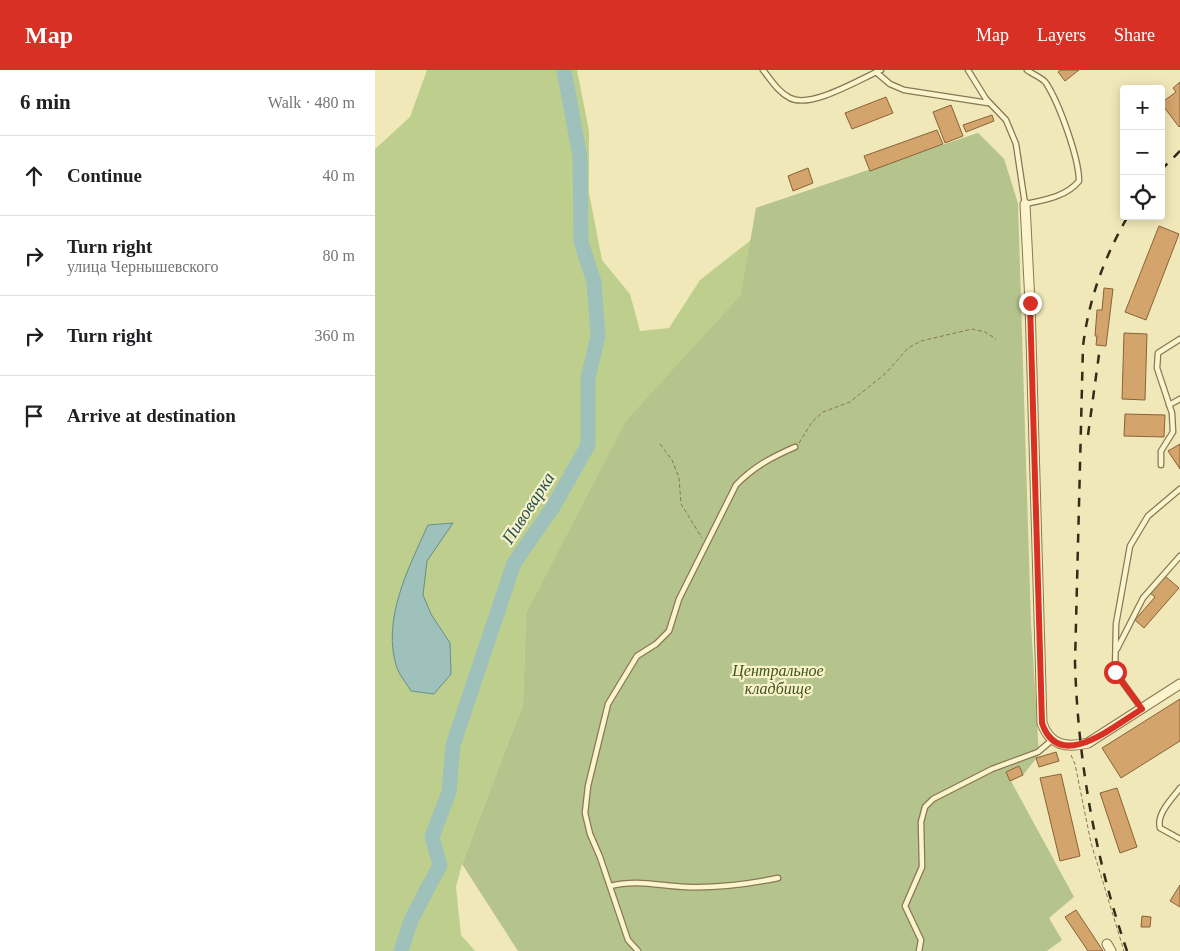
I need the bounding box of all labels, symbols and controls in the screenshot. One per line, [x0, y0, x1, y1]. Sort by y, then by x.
text: Map [25, 22, 73, 48]
text: Map [976, 25, 1009, 45]
text: Layers [1037, 25, 1086, 45]
text: Share [1114, 25, 1155, 45]
map controls [1120, 85, 1165, 220]
button: + [1120, 85, 1165, 130]
text: 6 min [20, 90, 71, 114]
text: Walk · 480 m [268, 94, 355, 111]
button: − [1120, 130, 1165, 175]
icon: ahead [20, 162, 48, 190]
text: Continue [67, 165, 142, 186]
text: 40 m [323, 167, 355, 184]
button: locate [1120, 175, 1165, 220]
text: Turn right [67, 236, 152, 257]
icon: right [20, 242, 48, 270]
text: 80 m [323, 247, 355, 264]
text: улица Чернышевского [67, 258, 218, 275]
route end [1019, 292, 1042, 315]
icon: right [20, 322, 48, 350]
text: Turn right [67, 325, 152, 346]
text: 360 m [315, 327, 355, 344]
icon: arrive [20, 402, 48, 430]
text: Arrive at destination [67, 405, 236, 426]
water label: Пивоварка [497, 468, 559, 548]
route start [1104, 661, 1127, 684]
park label: Центральное кладбище [731, 662, 824, 698]

